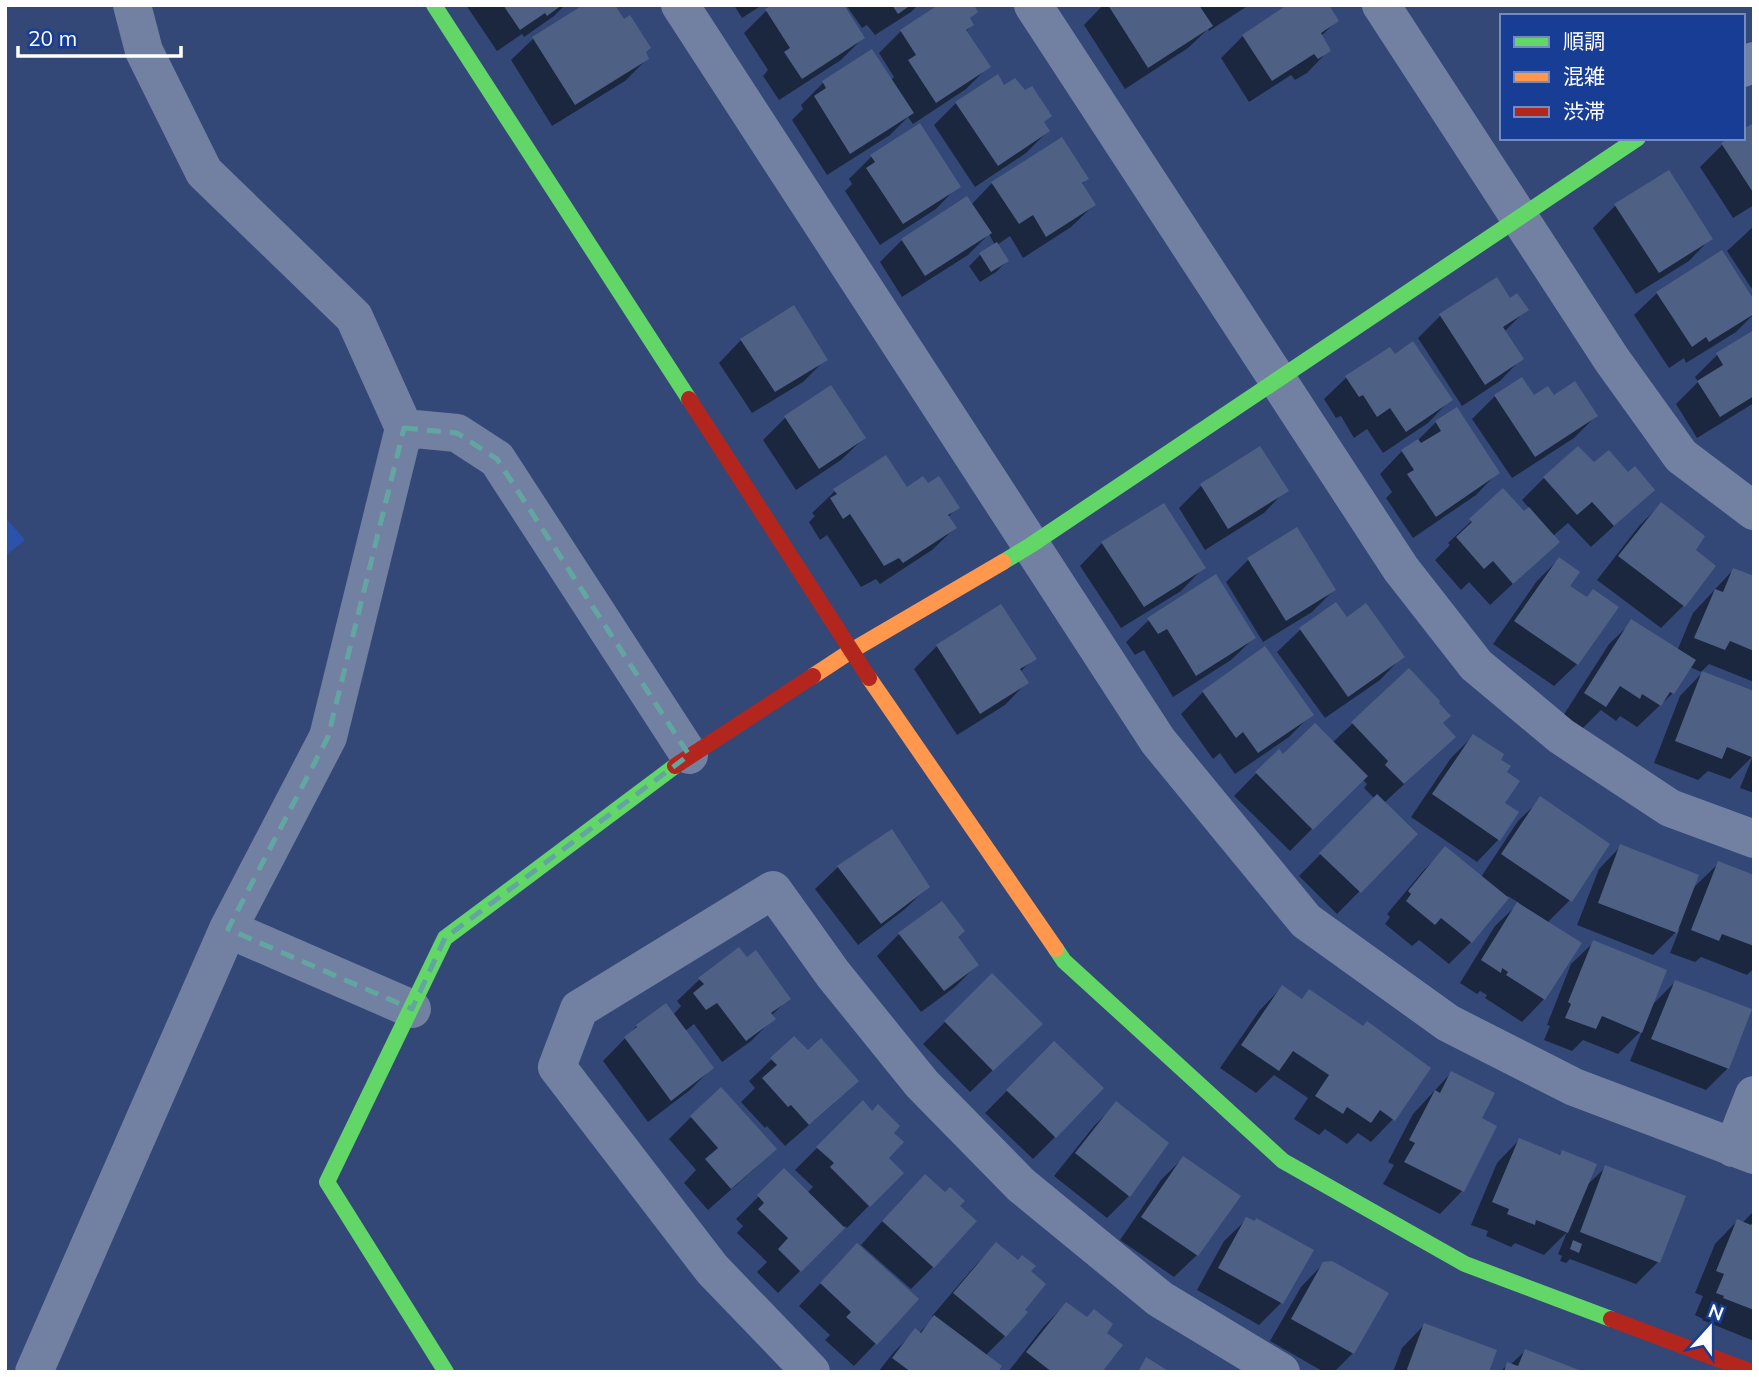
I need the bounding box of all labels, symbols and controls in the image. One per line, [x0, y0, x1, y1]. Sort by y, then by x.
scale bar [18, 14, 180, 58]
legend [1500, 14, 1745, 140]
text: 20 m [28, 25, 77, 51]
text: 順調 [1563, 28, 1605, 54]
text: 混雑 [1563, 63, 1605, 89]
text: 渋滞 [1563, 98, 1605, 124]
north arrow [1675, 1293, 1745, 1363]
text: N [1705, 1298, 1727, 1326]

